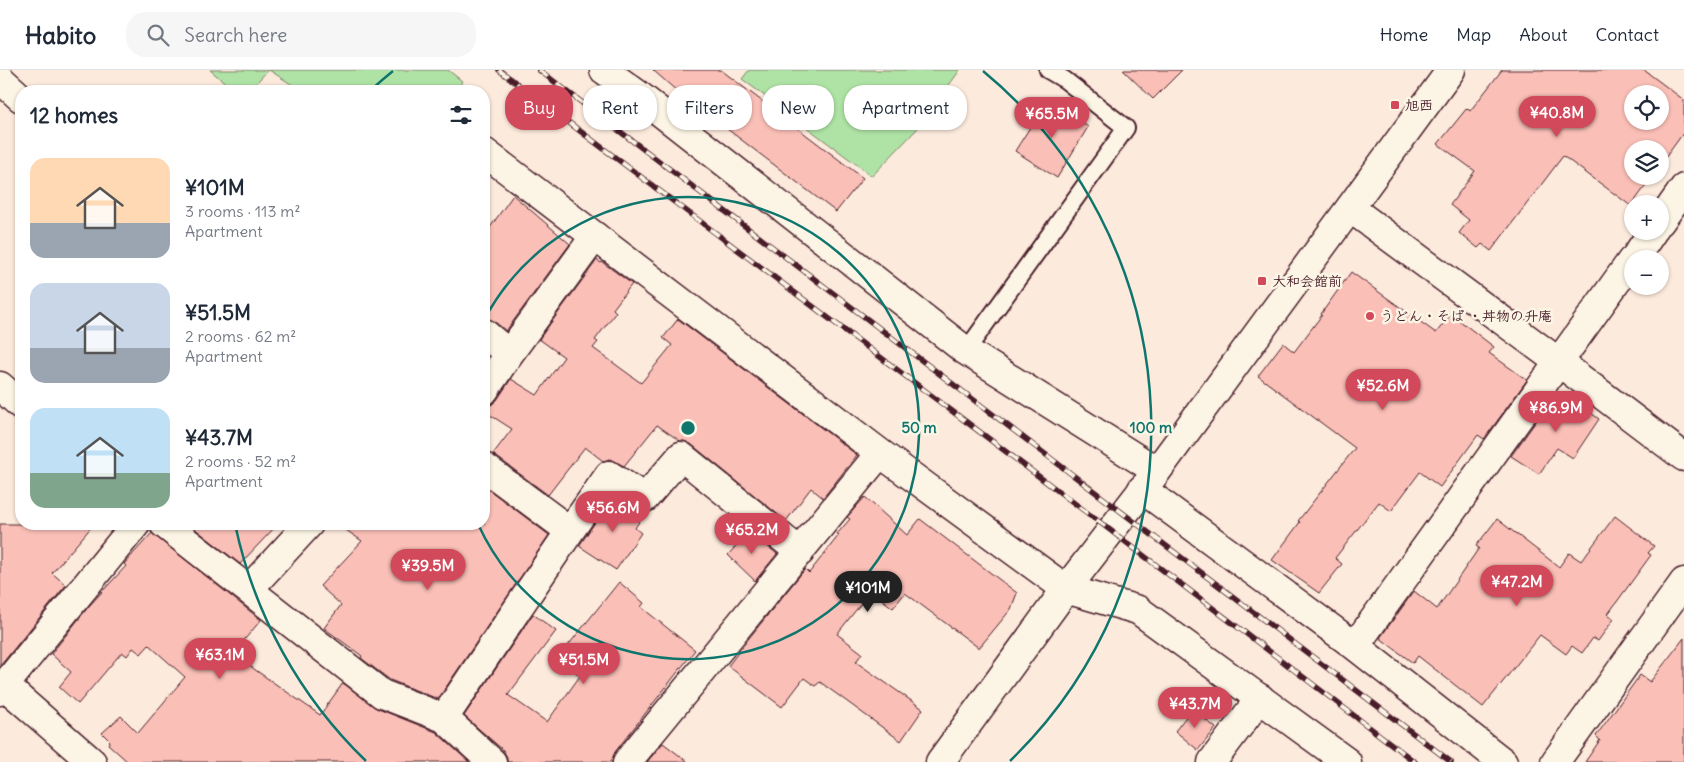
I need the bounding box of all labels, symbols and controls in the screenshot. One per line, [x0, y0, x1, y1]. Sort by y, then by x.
search box [126, 12, 476, 57]
text: Habito [25, 20, 96, 50]
icon: search [144, 21, 172, 49]
text: Search here [184, 23, 287, 47]
text: Home [1380, 23, 1428, 46]
text: Map [1456, 23, 1491, 46]
text: About [1519, 23, 1567, 46]
text: Contact [1595, 23, 1659, 46]
chip: Buy [505, 85, 573, 130]
chip: Rent [583, 85, 657, 130]
chip: Filters [667, 85, 752, 130]
chip: New [762, 85, 834, 130]
chip: Apartment [844, 85, 967, 130]
map controls [1624, 85, 1669, 295]
button: locate [1624, 85, 1669, 130]
place label: 旭西 [1405, 96, 1433, 114]
pin: ¥40.8M [1516, 96, 1598, 138]
pin: ¥65.5M [1011, 97, 1093, 139]
marker: 旭西 [1389, 99, 1401, 111]
icon: filters [447, 101, 475, 129]
text: 12 homes [30, 102, 118, 129]
text: ¥40.8M [1530, 102, 1584, 122]
text: ¥65.5M [1025, 103, 1079, 123]
button: layers [1624, 140, 1669, 185]
text: ¥101M [185, 174, 245, 201]
icon: home [70, 178, 130, 238]
button: + [1624, 195, 1669, 240]
text: 3 rooms · 113 m² [185, 201, 300, 221]
text: Apartment [185, 221, 263, 241]
button: − [1624, 250, 1669, 295]
place label: 大和会館前 [1272, 272, 1342, 290]
marker: 大和会館前 [1256, 275, 1268, 287]
text: ¥51.5M [185, 299, 251, 326]
icon: home [70, 303, 130, 363]
place label: うどん・そば ・丼物の升庵 [1380, 307, 1552, 325]
marker: うどん・そば ・丼物の升庵 [1364, 310, 1376, 322]
text: 2 rooms · 62 m² [185, 326, 296, 346]
text: Apartment [185, 346, 263, 366]
pin: ¥52.6M [1342, 368, 1424, 411]
text: ¥52.6M [1357, 375, 1409, 395]
pin: ¥86.9M [1515, 390, 1597, 433]
text: ¥86.9M [1529, 397, 1583, 417]
text: 50 m [901, 418, 937, 437]
text: 100 m [1130, 418, 1172, 437]
centre of rings [679, 419, 697, 437]
text: ¥43.7M [185, 424, 253, 451]
icon: home [70, 428, 130, 488]
text: 2 rooms · 52 m² [185, 451, 296, 471]
text: Apartment [185, 471, 263, 491]
pin: ¥56.6M [572, 490, 654, 533]
text: ¥56.6M [586, 497, 640, 517]
pin: ¥65.2M [711, 512, 793, 555]
text: ¥65.2M [726, 519, 778, 539]
pin: ¥39.5M [387, 548, 469, 591]
text: ¥39.5M [402, 555, 454, 575]
pin: ¥47.2M [1476, 564, 1558, 607]
pin: ¥101M [833, 570, 903, 613]
text: ¥47.2M [1491, 571, 1543, 591]
text: ¥101M [845, 577, 891, 597]
pin: ¥63.1M [179, 638, 261, 680]
pin: ¥51.5M [543, 642, 625, 685]
text: ¥63.1M [195, 644, 245, 664]
text: ¥51.5M [559, 649, 609, 669]
pin: ¥43.7M [1154, 686, 1236, 729]
text: ¥43.7M [1169, 693, 1221, 713]

